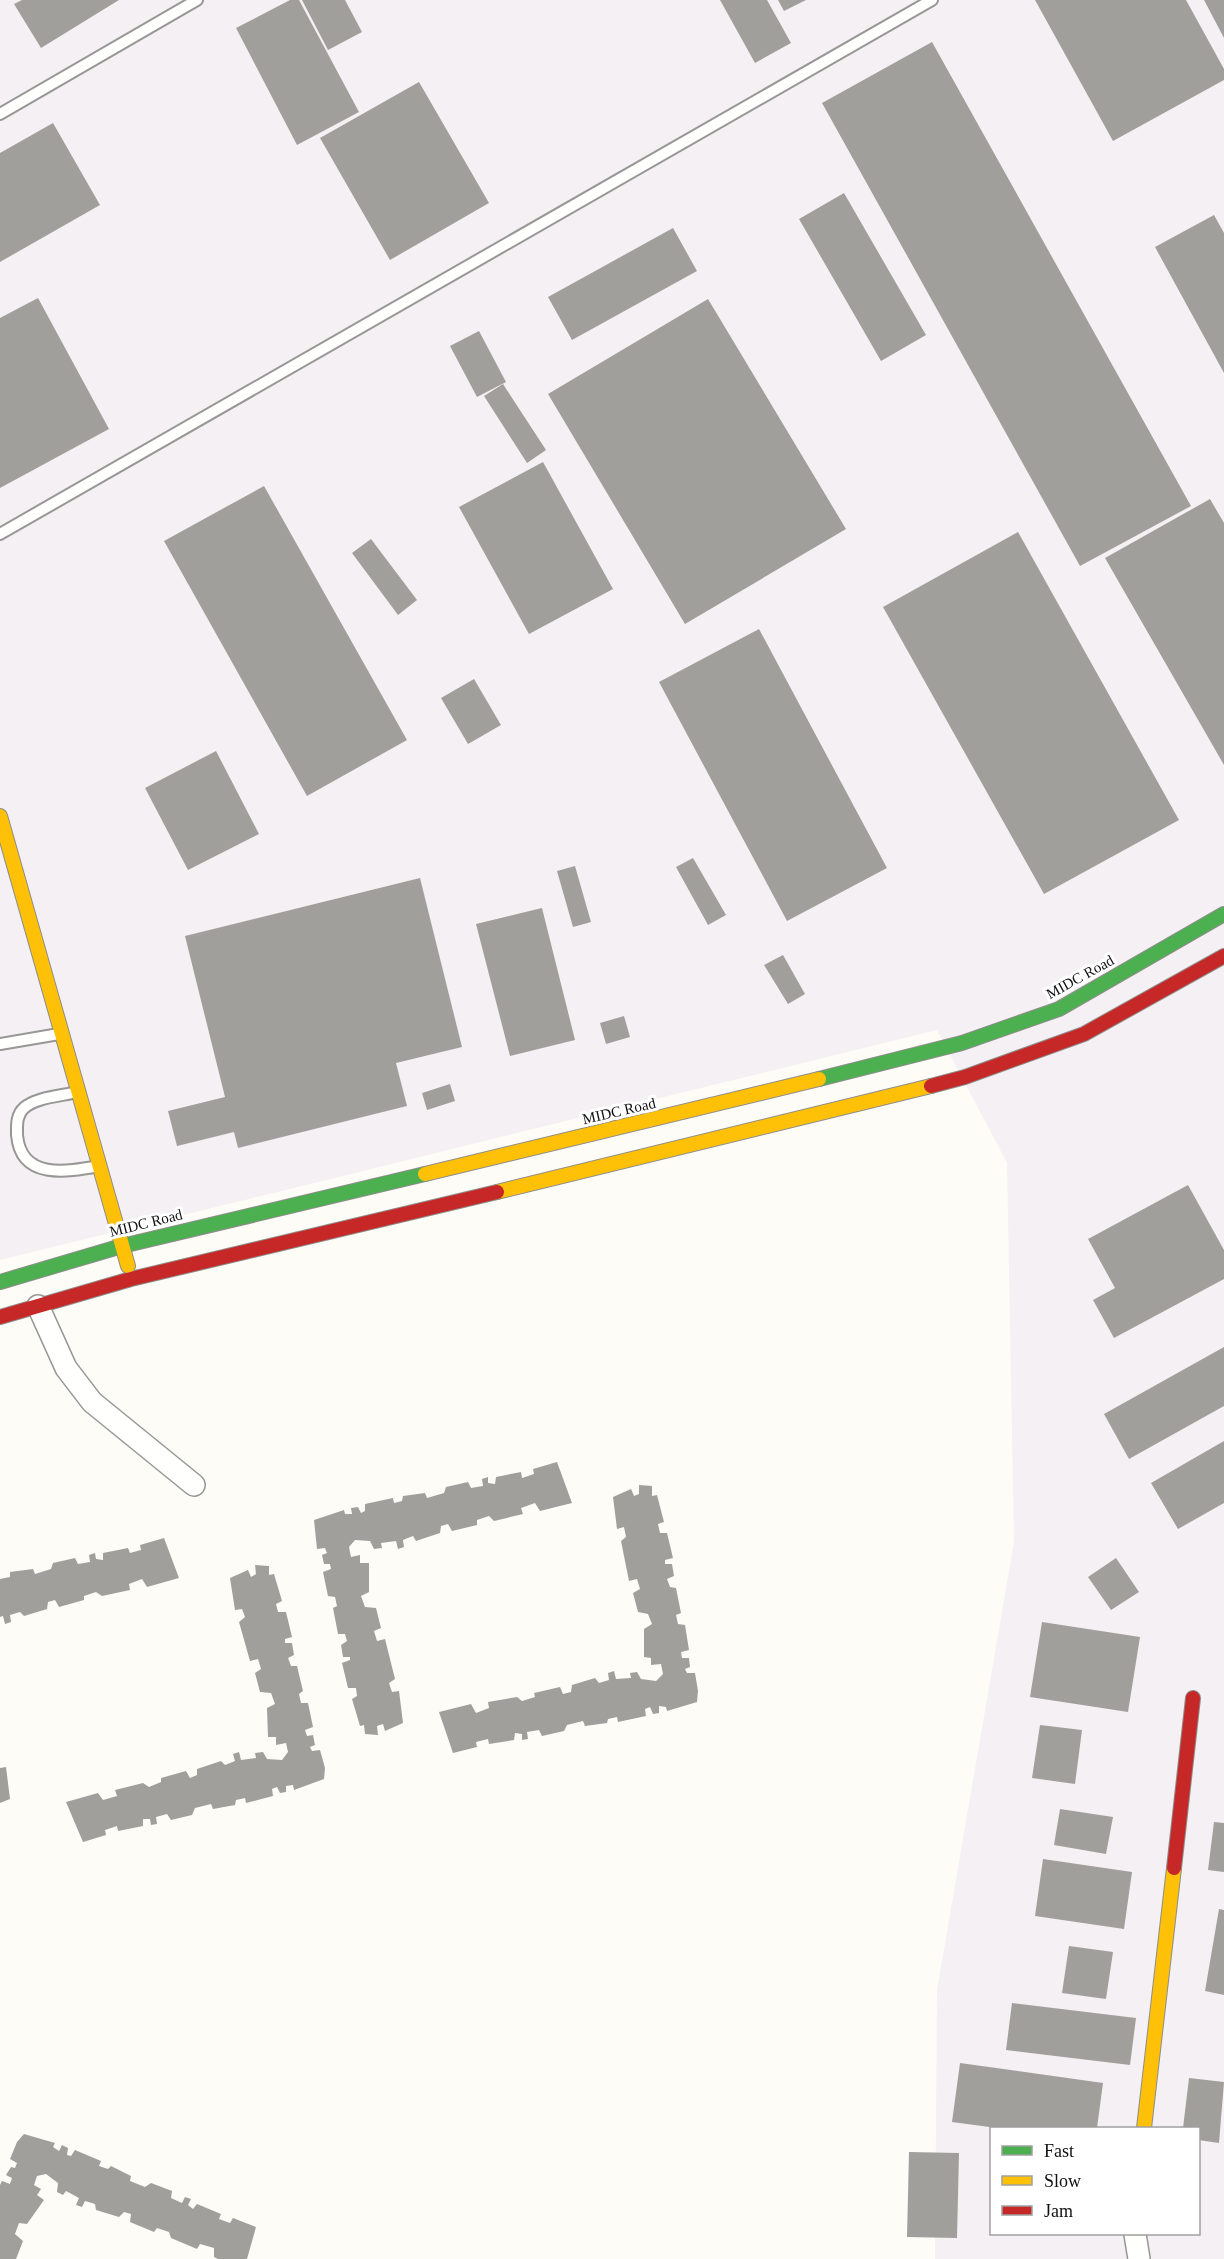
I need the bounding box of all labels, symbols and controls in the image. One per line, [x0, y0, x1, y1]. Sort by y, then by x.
street label: MIDC Road [1044, 952, 1117, 1002]
street label: MIDC Road [581, 1095, 658, 1127]
street label: MIDC Road [108, 1206, 185, 1240]
legend [990, 2127, 1200, 2235]
text: Fast [1044, 2141, 1074, 2161]
text: Slow [1044, 2171, 1081, 2191]
text: Jam [1044, 2201, 1073, 2221]

